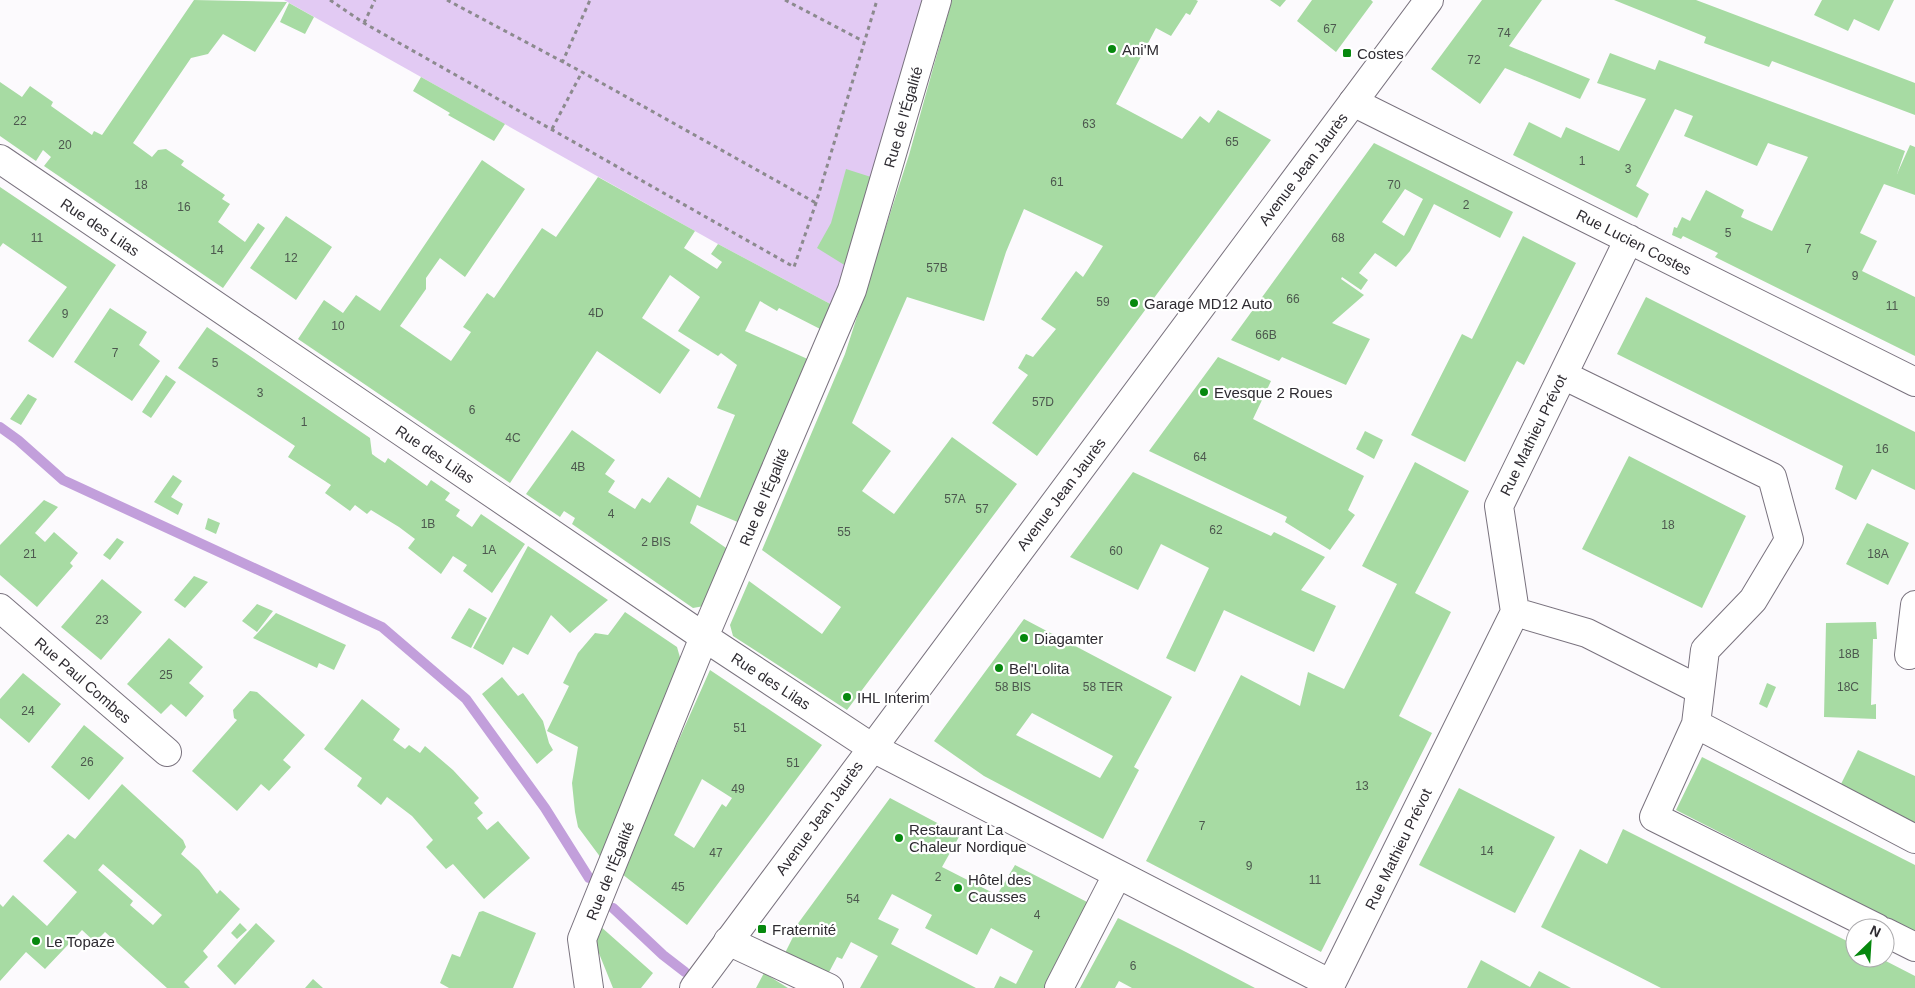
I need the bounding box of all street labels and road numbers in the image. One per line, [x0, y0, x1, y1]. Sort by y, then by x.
street label: Rue de l'Égalité [880, 64, 926, 170]
street label: Avenue Jean Jaurès [1255, 109, 1351, 229]
street label: Rue des Lilas [58, 195, 142, 259]
street label: Rue Lucien Costes [1574, 206, 1694, 278]
street label: Rue Mathieu Prévot [1496, 371, 1570, 498]
street label: Rue des Lilas [393, 422, 477, 486]
street label: Avenue Jean Jaurès [1013, 434, 1109, 554]
street label: Rue de l'Égalité [736, 446, 792, 548]
street label: Rue Paul Combes [31, 634, 135, 726]
street label: Rue des Lilas [728, 649, 814, 713]
street label: Avenue Jean Jaurès [772, 758, 866, 878]
street label: Rue Mathieu Prévot [1361, 785, 1435, 912]
street label: Rue de l'Égalité [583, 819, 637, 923]

